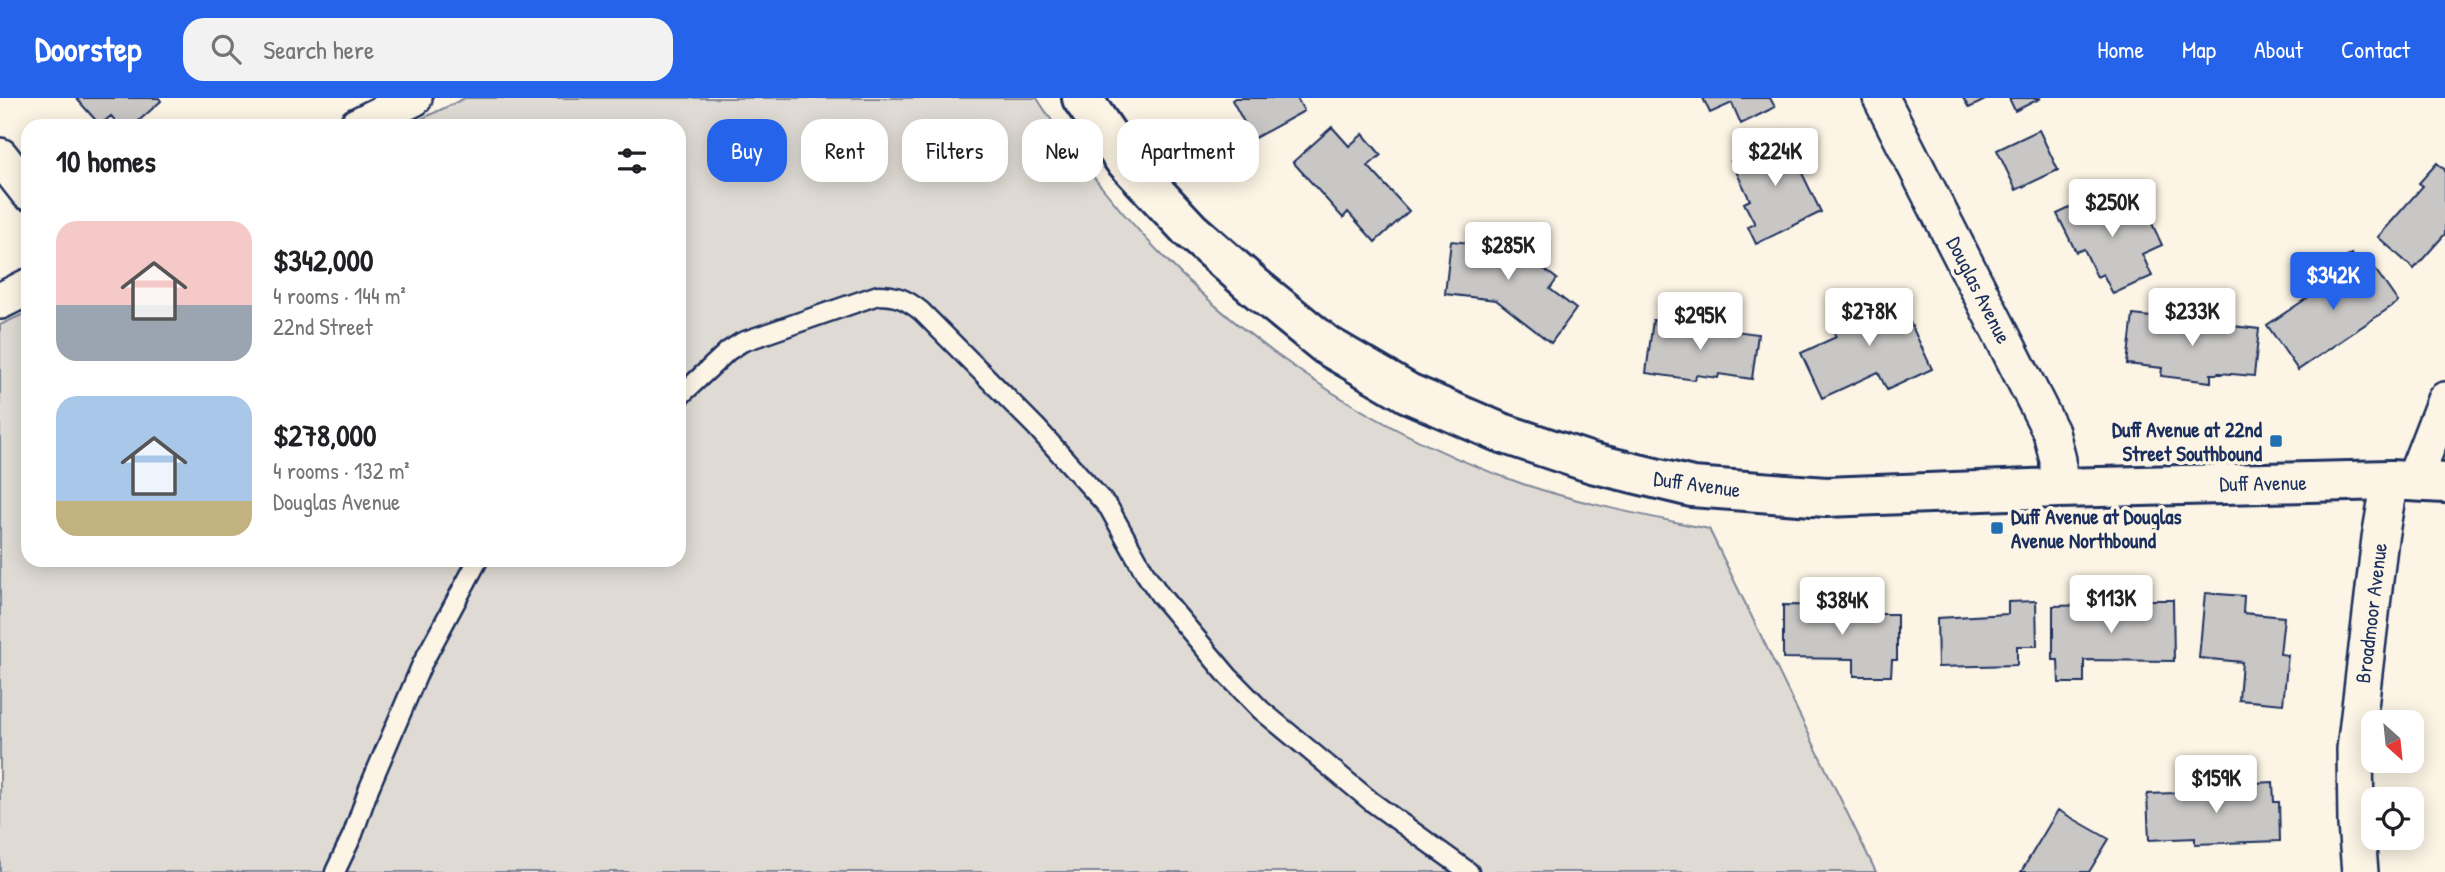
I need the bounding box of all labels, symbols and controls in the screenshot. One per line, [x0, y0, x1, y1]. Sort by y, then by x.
search box [183, 18, 673, 81]
text: Doorstep [35, 27, 141, 71]
icon: search [207, 30, 245, 68]
text: Search here [263, 32, 374, 67]
text: Home [2097, 33, 2144, 65]
text: Map [2182, 33, 2216, 65]
text: About [2254, 33, 2303, 65]
text: Contact [2341, 33, 2410, 65]
chip: Buy [707, 119, 787, 182]
chip: Rent [801, 119, 888, 182]
chip: Filters [902, 119, 1008, 182]
chip: New [1022, 119, 1103, 182]
chip: Apartment [1117, 119, 1259, 182]
pin: $224K [1726, 129, 1824, 188]
text: $224K [1748, 135, 1802, 166]
text: 10 homes [56, 141, 156, 181]
icon: filters [613, 142, 651, 180]
pin: $250K [2063, 180, 2161, 239]
text: $250K [2085, 186, 2139, 217]
pin: $285K [1459, 222, 1557, 282]
text: $285K [1481, 229, 1535, 260]
street label: Douglas Avenue [1940, 232, 2018, 348]
text: $342,000 [273, 240, 373, 280]
icon: home [112, 249, 196, 333]
pin: $342K [2284, 252, 2382, 312]
text: $342K [2306, 259, 2360, 290]
text: 4 rooms · 144 m² [273, 280, 406, 311]
pin: $278K [1820, 288, 1918, 348]
pin: $233K [2143, 288, 2241, 348]
pin: $295K [1651, 292, 1749, 352]
text: $278K [1841, 295, 1897, 326]
text: $233K [2164, 295, 2220, 326]
text: $295K [1674, 299, 1726, 330]
text: 22nd Street [273, 311, 373, 342]
text: $278,000 [273, 415, 376, 455]
place label: Duff Avenue at 22nd Street Southbound [2112, 415, 2263, 468]
icon: home [112, 424, 196, 508]
marker: Duff Avenue at 22nd Street Southbound [2268, 433, 2284, 449]
text: 4 rooms · 132 m² [273, 455, 410, 486]
street label: Duff Avenue [1652, 464, 1742, 504]
street label: Duff Avenue [2219, 468, 2307, 498]
text: Douglas Avenue [273, 486, 400, 517]
place label: Duff Avenue at Douglas Avenue Northbound [2011, 502, 2182, 555]
marker: Duff Avenue at Douglas Avenue Northbound [1989, 520, 2005, 536]
street label: Broadmoor Avenue [2348, 541, 2394, 685]
pin: $113K [2062, 575, 2160, 635]
pin: $384K [1793, 578, 1891, 637]
text: $113K [2086, 582, 2136, 613]
text: $384K [1816, 584, 1868, 615]
north arrow [2361, 710, 2424, 774]
map controls [2361, 710, 2424, 850]
pin: $159K [2167, 756, 2265, 815]
text: $159K [2191, 762, 2241, 793]
button: locate [2361, 787, 2424, 850]

